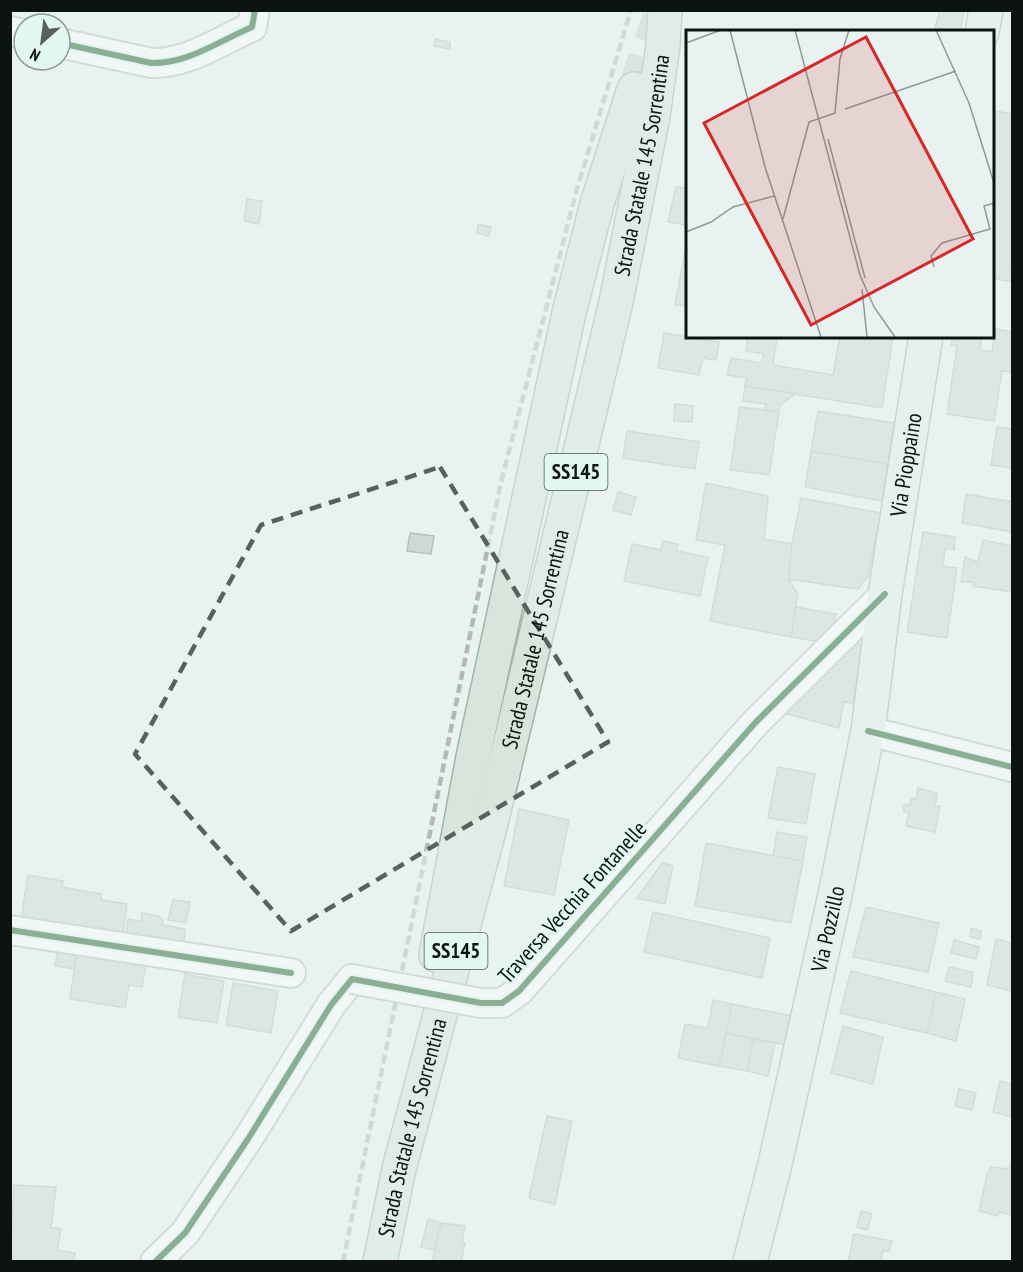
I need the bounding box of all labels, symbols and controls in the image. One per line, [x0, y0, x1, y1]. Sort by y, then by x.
north arrow [12, 12, 72, 72]
inset map [686, 30, 993, 338]
text: N [26, 44, 43, 66]
street label: Strada Statale 145 Sorrentina [608, 53, 676, 278]
street label: Via Pioppaino [883, 411, 928, 520]
road number: SS145 [544, 454, 608, 490]
street label: Strada Statale 145 Sorrentina [495, 527, 575, 752]
street label: Traversa Vecchia Fontanelle [492, 815, 652, 989]
street label: Via Pozzillo [804, 883, 850, 976]
road number: SS145 [424, 933, 488, 969]
street label: Strada Statale 145 Sorrentina [371, 1015, 453, 1240]

